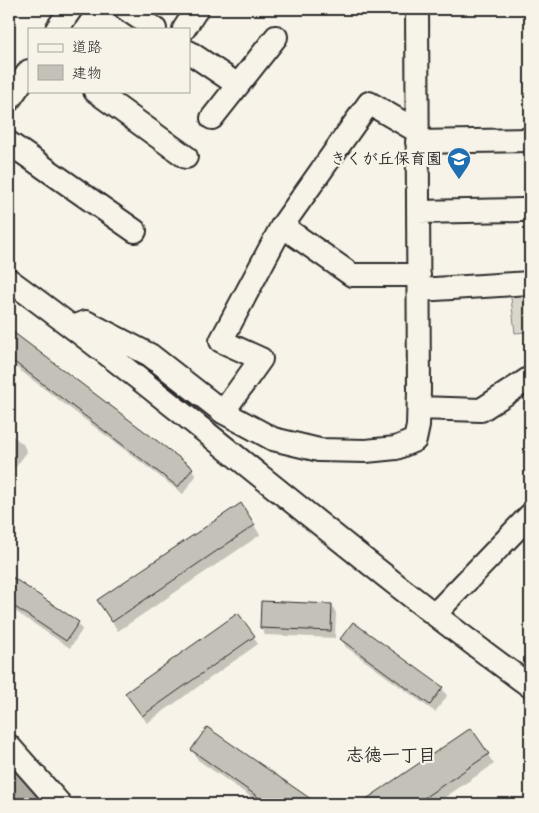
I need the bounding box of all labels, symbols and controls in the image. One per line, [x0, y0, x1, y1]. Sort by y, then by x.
legend [28, 28, 190, 92]
text: 道路 [72, 37, 102, 58]
text: 建物 [72, 63, 102, 84]
school or university icon: きくが丘保育園 [446, 146, 472, 180]
place label: きくが丘保育園 [330, 148, 442, 170]
district label: 志徳一丁目 [346, 743, 436, 768]

